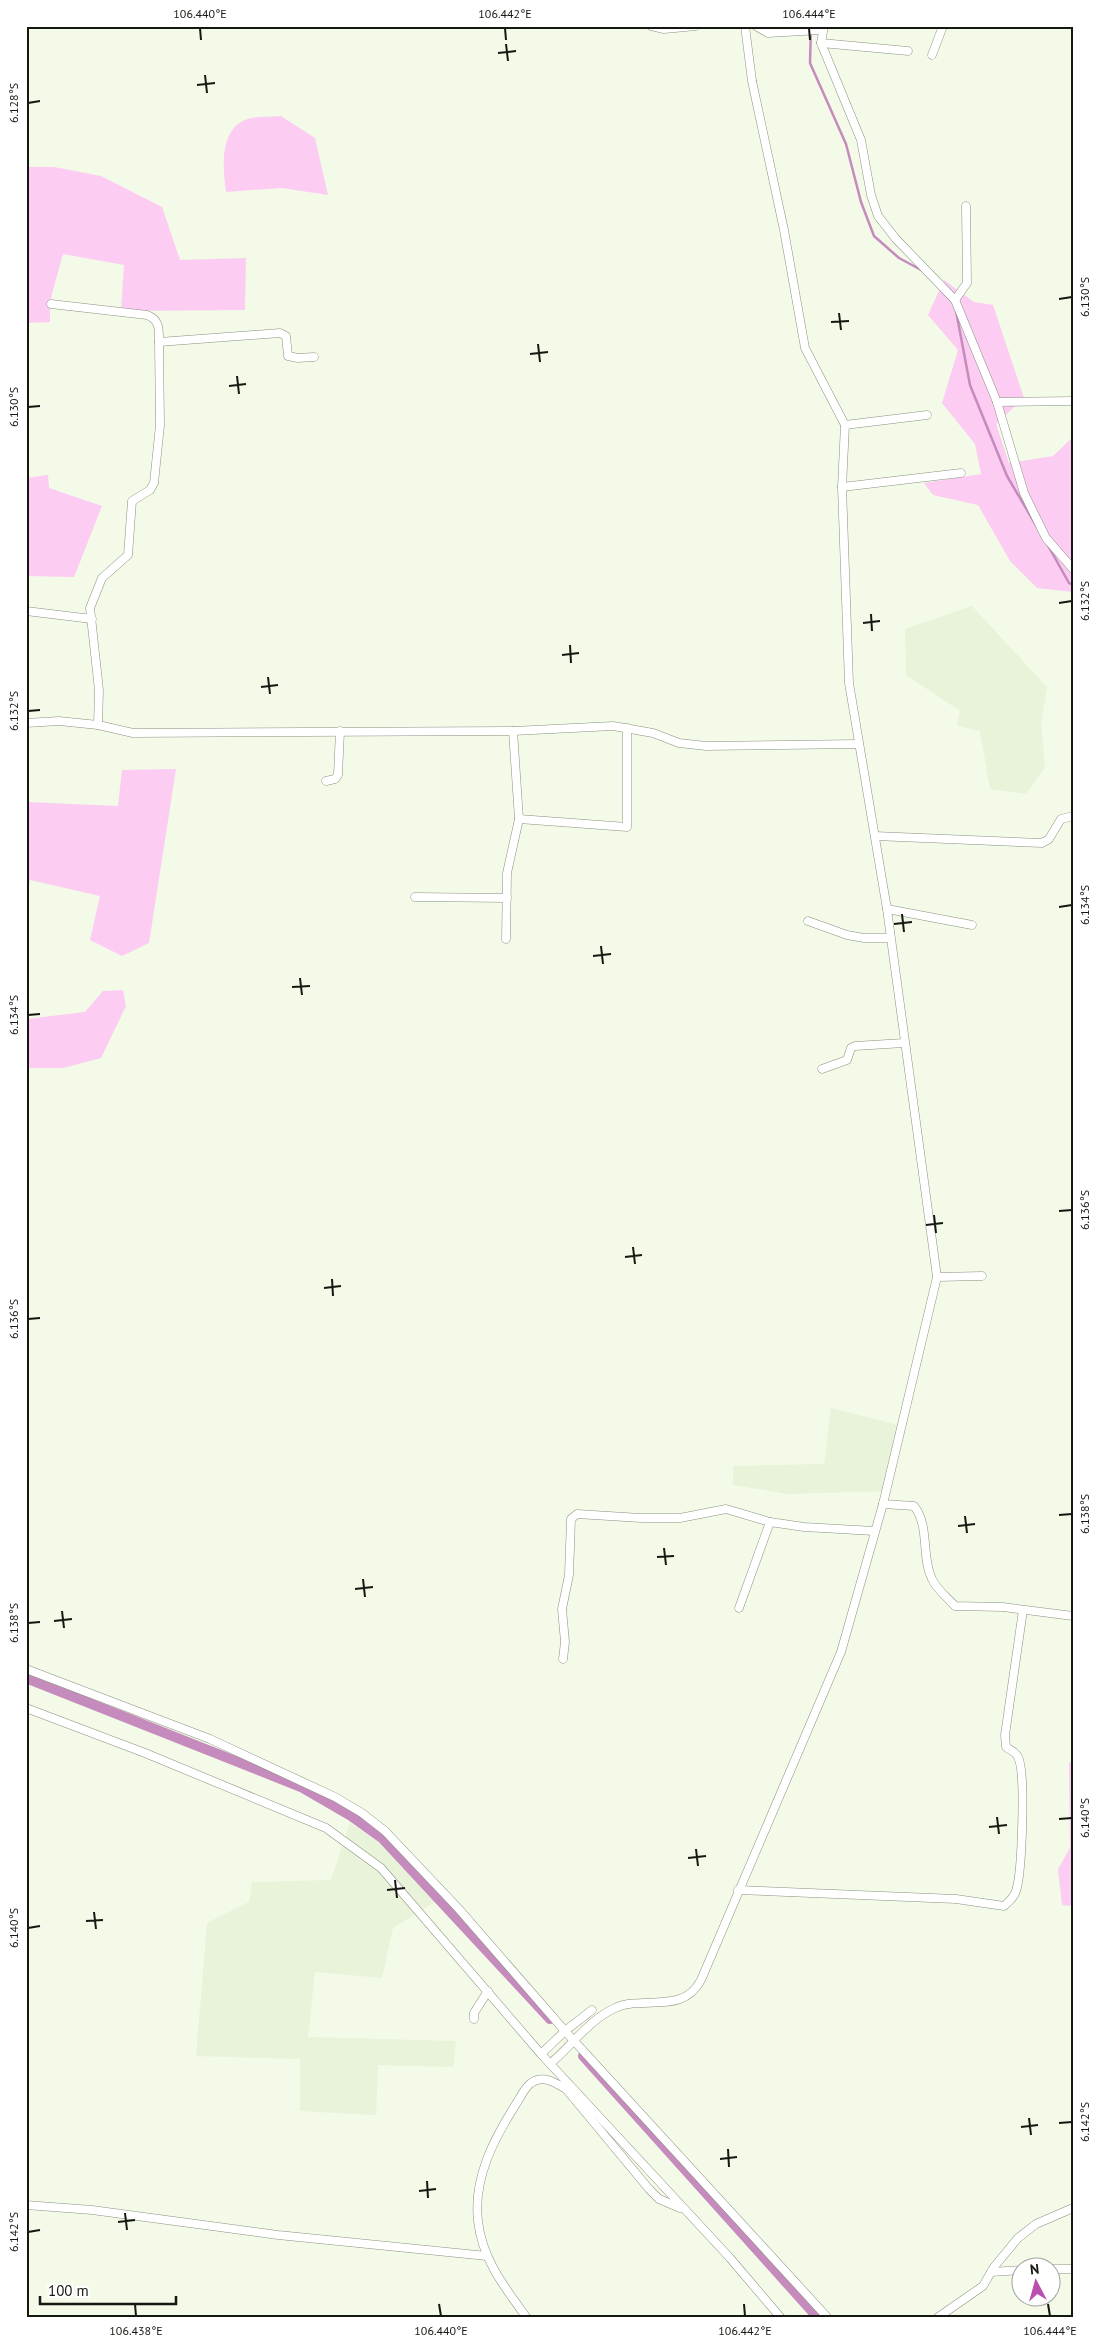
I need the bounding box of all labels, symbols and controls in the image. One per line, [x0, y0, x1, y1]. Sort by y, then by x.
text: 106.440°E [173, 6, 227, 21]
text: 106.442°E [478, 6, 532, 21]
text: 106.444°E [782, 6, 836, 21]
text: 6.128°S [6, 83, 21, 123]
text: 6.130°S [1077, 277, 1092, 317]
text: 6.130°S [6, 387, 21, 427]
text: 6.132°S [1077, 581, 1092, 621]
text: 6.132°S [6, 691, 21, 731]
text: 6.134°S [1077, 885, 1092, 925]
text: 6.134°S [6, 995, 21, 1035]
text: 6.136°S [1077, 1190, 1092, 1230]
text: 6.136°S [6, 1299, 21, 1339]
text: 6.138°S [1077, 1494, 1092, 1534]
text: 6.138°S [6, 1603, 21, 1643]
text: 6.140°S [1077, 1798, 1092, 1838]
text: 6.140°S [6, 1908, 21, 1948]
text: 6.142°S [1077, 2102, 1092, 2142]
text: 6.142°S [6, 2212, 21, 2252]
north arrow [1012, 2256, 1062, 2306]
text: N [1029, 2260, 1040, 2279]
scale bar [40, 2274, 176, 2306]
text: 100 m [48, 2281, 89, 2300]
text: 106.438°E [109, 2323, 163, 2338]
text: 106.440°E [414, 2323, 468, 2338]
text: 106.442°E [718, 2323, 772, 2338]
text: 106.444°E [1023, 2323, 1077, 2338]

